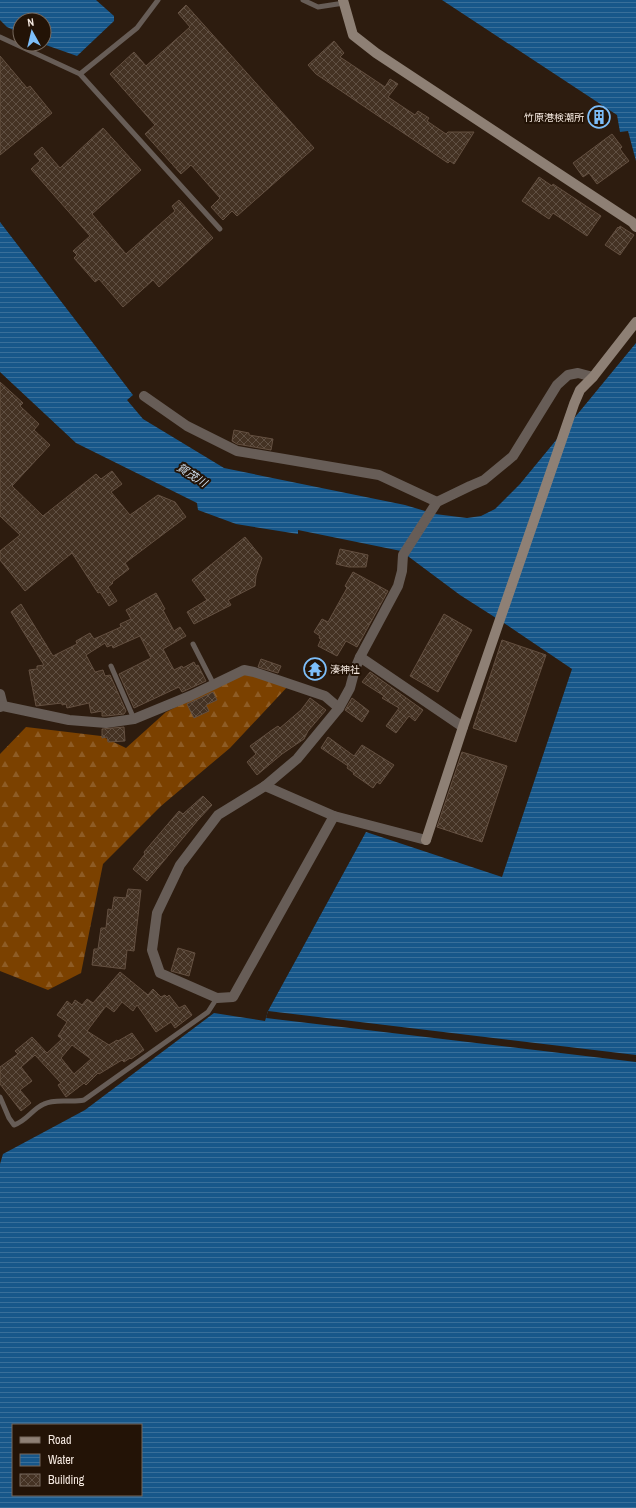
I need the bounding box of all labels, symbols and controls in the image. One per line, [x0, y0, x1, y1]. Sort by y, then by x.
north arrow [12, 12, 52, 52]
text: N [26, 15, 35, 29]
building icon: 竹原港検潮所 [586, 104, 612, 130]
place label: 竹原港検潮所 [524, 111, 584, 124]
water label: 賀茂川 [174, 460, 210, 490]
temple icon: 湊神社 [302, 656, 328, 682]
place label: 湊神社 [330, 663, 360, 676]
legend [12, 1424, 142, 1496]
text: Road [48, 1432, 72, 1448]
text: Water [48, 1452, 75, 1468]
text: Building [48, 1472, 85, 1488]

